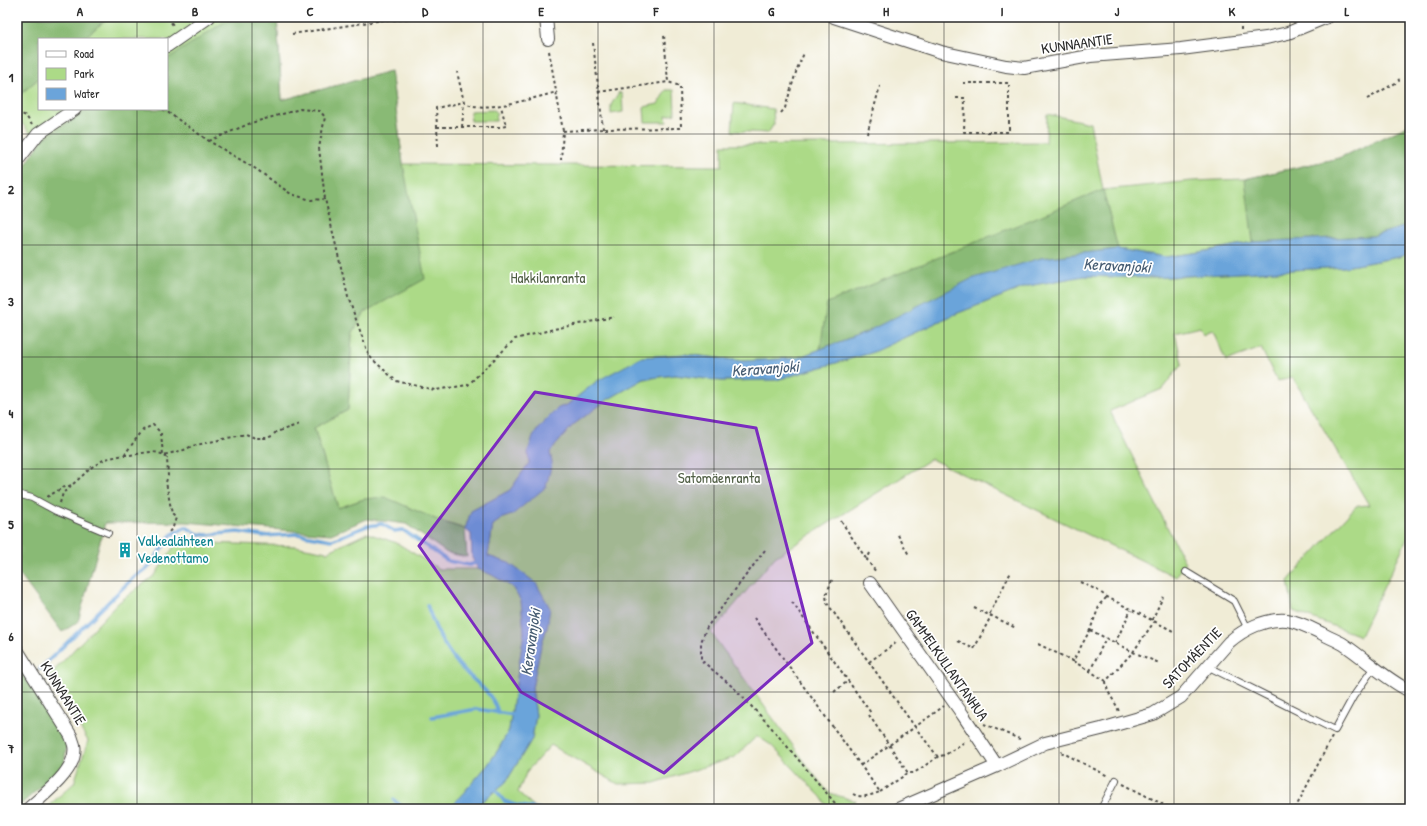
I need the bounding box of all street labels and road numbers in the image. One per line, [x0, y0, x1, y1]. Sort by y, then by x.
street label: KUNNAANTIE [1040, 28, 1114, 59]
street label: GAMMELKULLANTANHUA [901, 605, 994, 725]
street label: SATOMÄENTIE [1157, 622, 1226, 693]
street label: KUNNAANTIE [35, 657, 92, 729]

